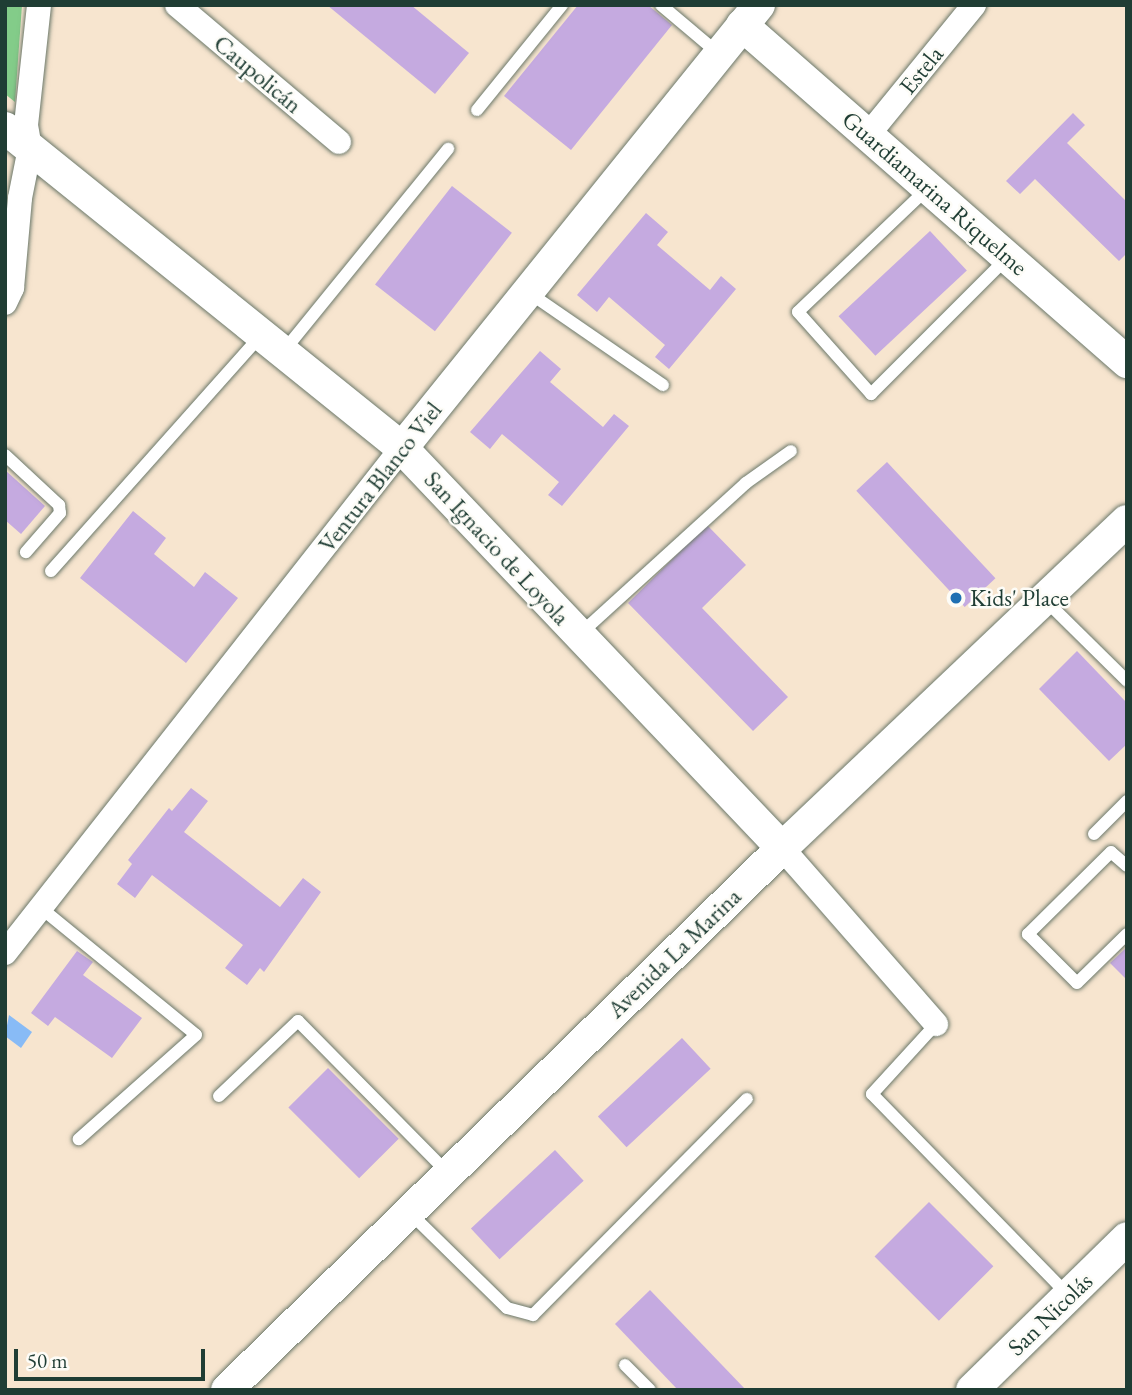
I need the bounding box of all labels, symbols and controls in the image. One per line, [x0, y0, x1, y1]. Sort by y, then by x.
street label: Caupolicán [208, 29, 308, 119]
street label: Estela [893, 40, 949, 100]
street label: Guardiamarina Riquelme [837, 105, 1033, 281]
street label: Ventura Blanco Viel [312, 396, 448, 558]
street label: San Ignacio de Loyola [418, 465, 576, 631]
place label: Kids' Place [970, 584, 1069, 612]
marker: Kids' Place [948, 590, 964, 606]
street label: Avenida La Marina [601, 882, 747, 1024]
street label: San Nicolás [1002, 1266, 1098, 1362]
scale bar [18, 1336, 208, 1380]
text: 50 m [27, 1347, 68, 1374]

